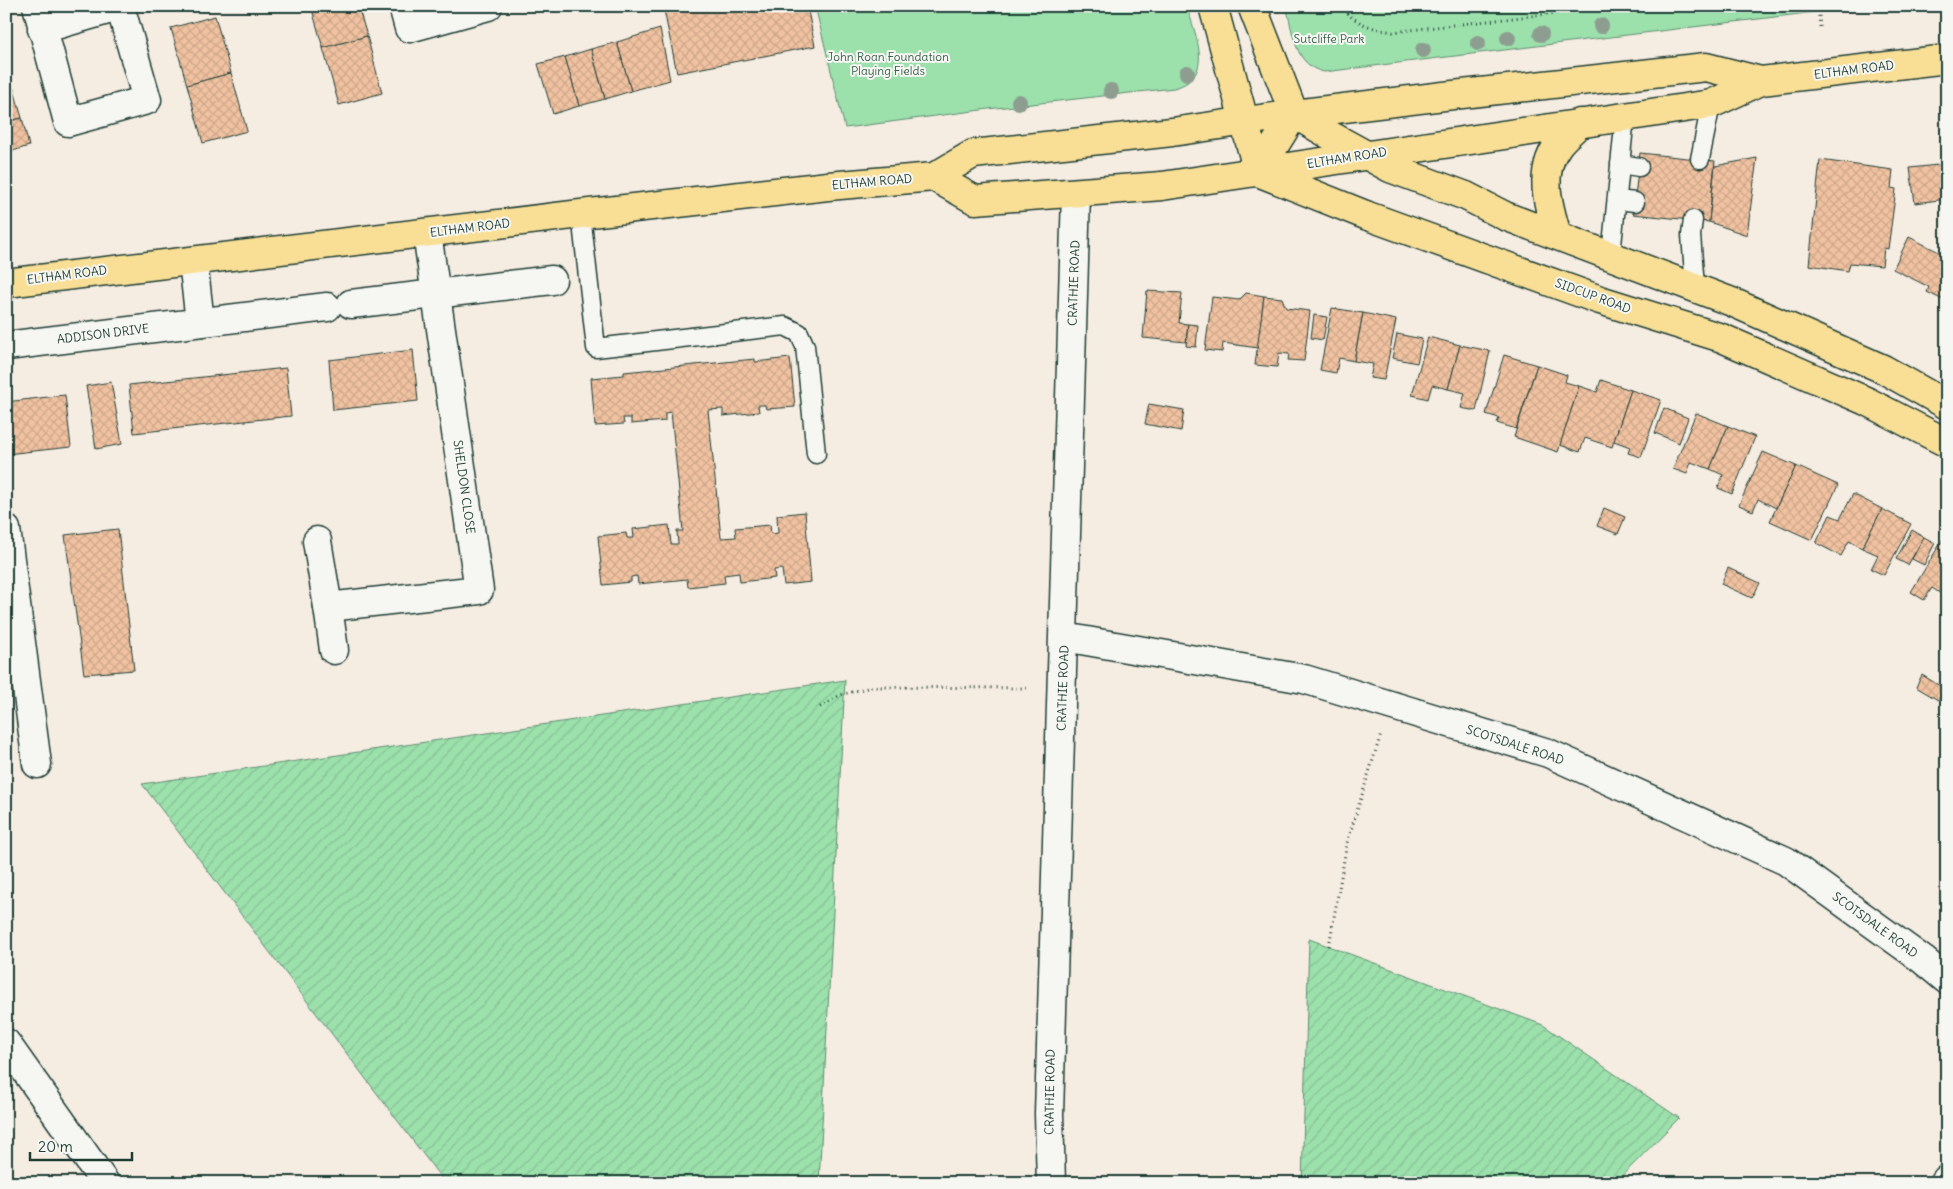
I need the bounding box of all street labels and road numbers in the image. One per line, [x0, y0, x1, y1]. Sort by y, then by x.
street label: ELTHAM ROAD [1813, 57, 1895, 82]
street label: ELTHAM ROAD [1306, 144, 1388, 171]
street label: ELTHAM ROAD [831, 171, 913, 192]
street label: ELTHAM ROAD [429, 215, 511, 240]
street label: CRATHIE ROAD [1065, 240, 1082, 326]
street label: ELTHAM ROAD [26, 262, 108, 287]
street label: SIDCUP ROAD [1553, 275, 1633, 316]
street label: ADDISON DRIVE [56, 320, 150, 347]
street label: SHELDON CLOSE [450, 439, 479, 535]
street label: CRATHIE ROAD [1054, 645, 1071, 731]
street label: SCOTSDALE ROAD [1464, 722, 1566, 767]
street label: SCOTSDALE ROAD [1830, 889, 1921, 961]
street label: CRATHIE ROAD [1041, 1049, 1058, 1135]

